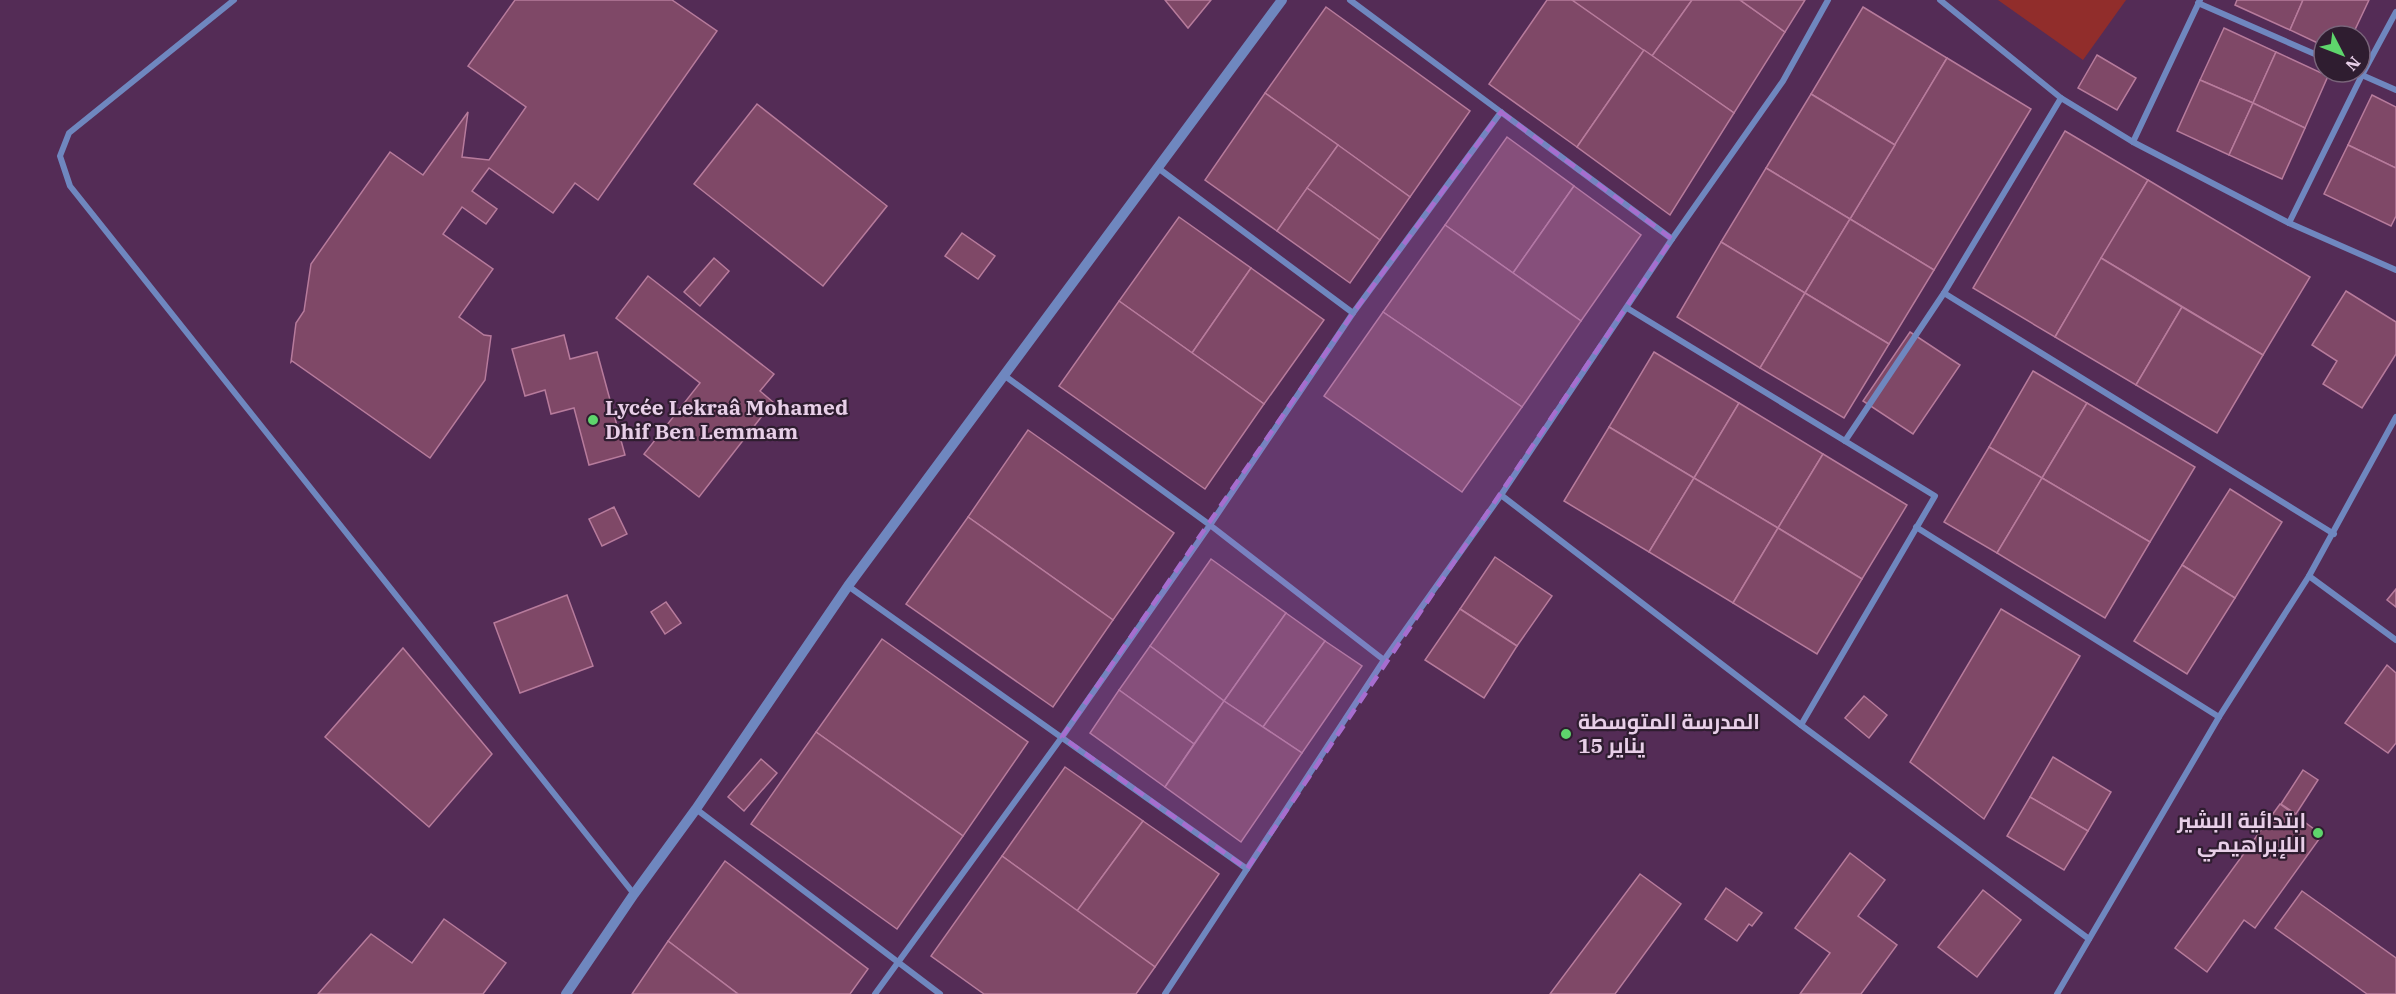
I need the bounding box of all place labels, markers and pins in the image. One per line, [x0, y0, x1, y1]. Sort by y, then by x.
place label: Lycée Lekraâ Mohamed Dhif Ben Lemmam [605, 393, 848, 445]
marker: Lycée Lekraâ Mohamed Dhif Ben Lemmam [586, 413, 600, 427]
place label: المدرسة المتوسطة 15 يناير [1578, 707, 1760, 759]
marker: المدرسة المتوسطة 15 يناير [1559, 727, 1573, 741]
place label: ابتدائية البشير اللإبراهيمي [2176, 806, 2306, 862]
marker: ابتدائية البشير اللإبراهيمي [2311, 826, 2325, 840]

